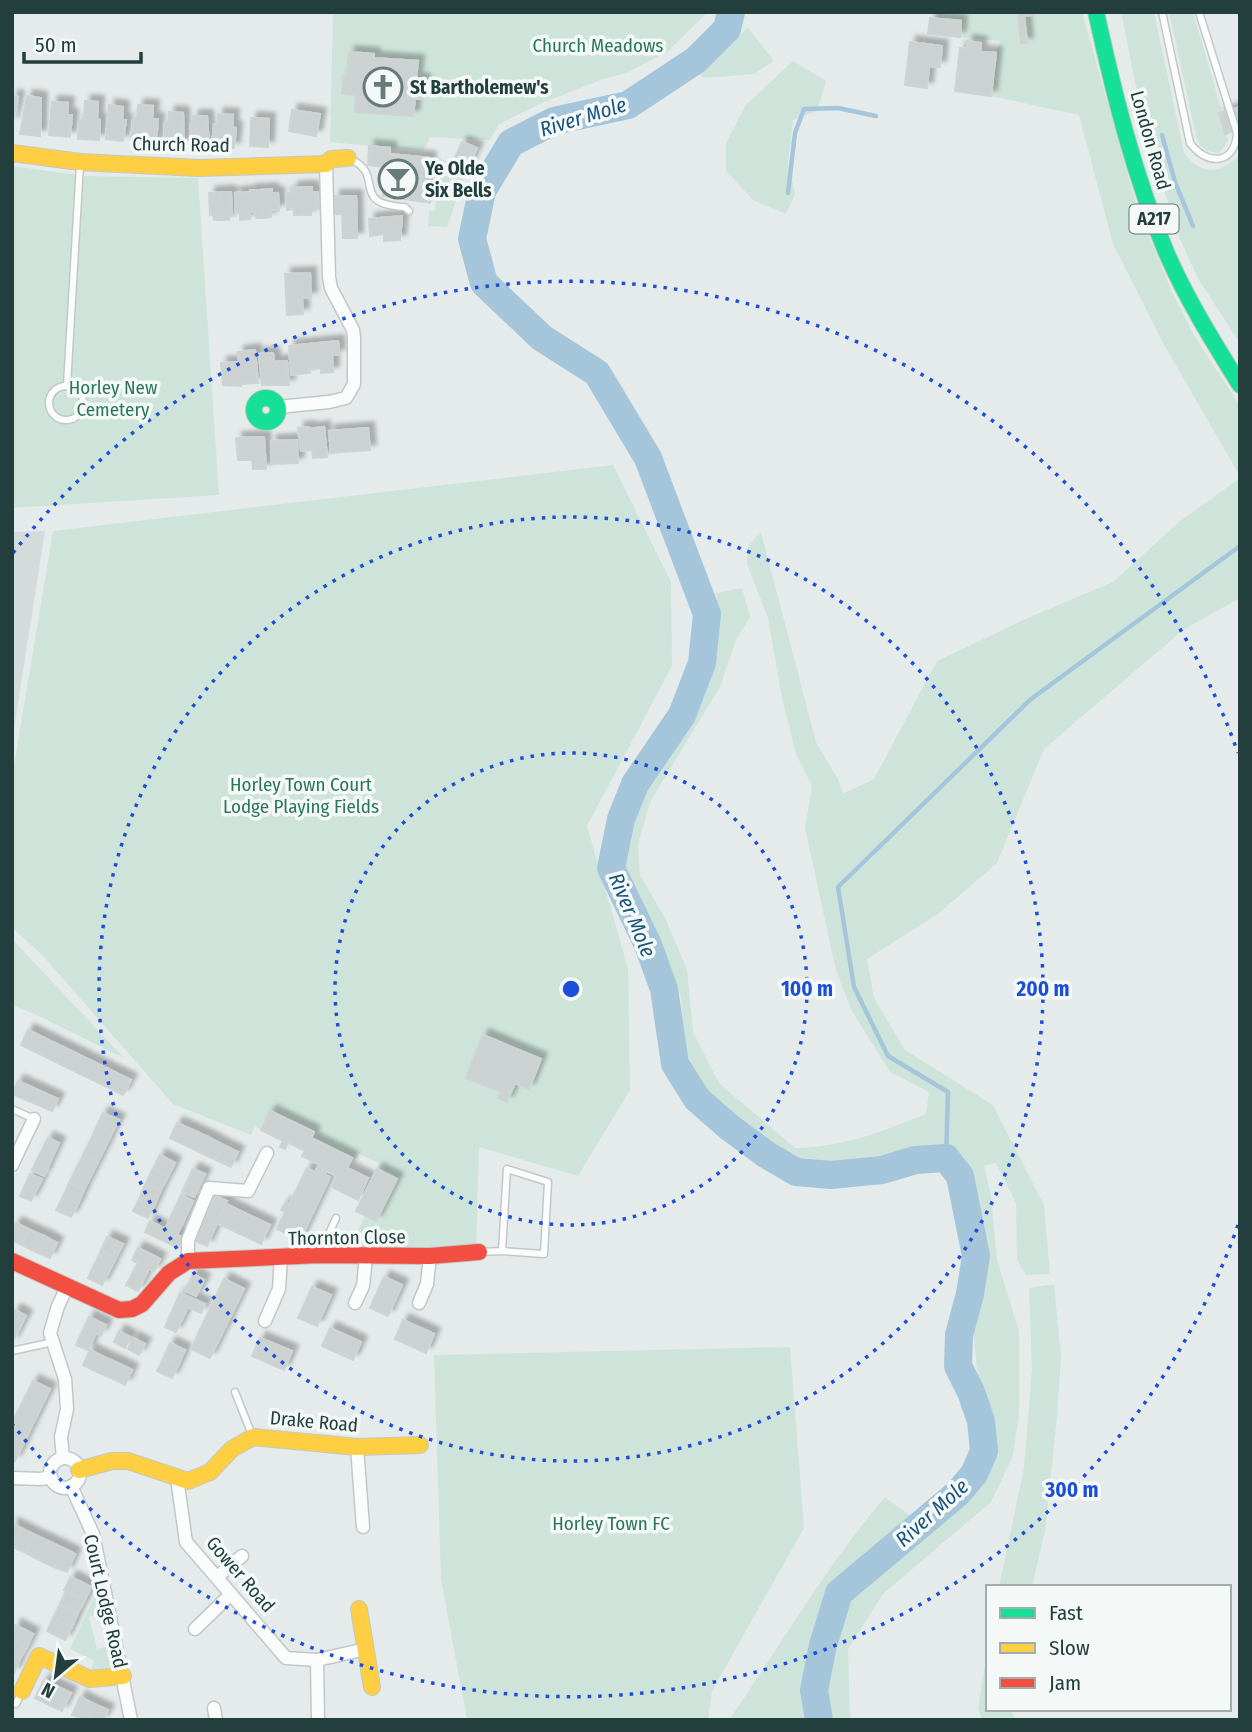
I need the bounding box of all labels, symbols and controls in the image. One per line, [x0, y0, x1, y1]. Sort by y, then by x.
scale bar [24, 21, 142, 65]
text: 50 m [35, 32, 77, 58]
park label: Church Meadows [533, 34, 663, 57]
church icon: St Bartholemew's [362, 66, 404, 108]
place label: St Bartholemew's [410, 76, 549, 99]
street label: London Road [1125, 88, 1176, 192]
water label: River Mole [537, 92, 629, 142]
street label: Church Road [132, 132, 230, 157]
place label: Ye Olde Six Bells [424, 157, 492, 202]
bar icon: Ye Olde Six Bells [377, 158, 419, 200]
road number: A217 [1130, 204, 1178, 233]
park label: Horley New Cemetery [69, 376, 158, 421]
park label: Horley Town Court Lodge Playing Fields [223, 773, 379, 818]
water label: River Mole [603, 869, 661, 961]
text: 100 m [781, 976, 833, 1002]
text: 200 m [1015, 976, 1070, 1002]
centre of rings [559, 977, 583, 1001]
street label: Thornton Close [288, 1225, 406, 1250]
street label: Drake Road [269, 1406, 359, 1437]
water label: River Mole [890, 1473, 974, 1552]
text: 300 m [1044, 1477, 1099, 1503]
park label: Horley Town FC [552, 1512, 670, 1535]
street label: Court Lodge Road [79, 1532, 132, 1670]
street label: Gower Road [201, 1532, 280, 1617]
legend [986, 1585, 1231, 1711]
text: Fast [1049, 1600, 1083, 1626]
text: Slow [1049, 1635, 1090, 1661]
north arrow [21, 1641, 91, 1711]
text: Jam [1049, 1670, 1081, 1696]
text: N [37, 1678, 59, 1703]

